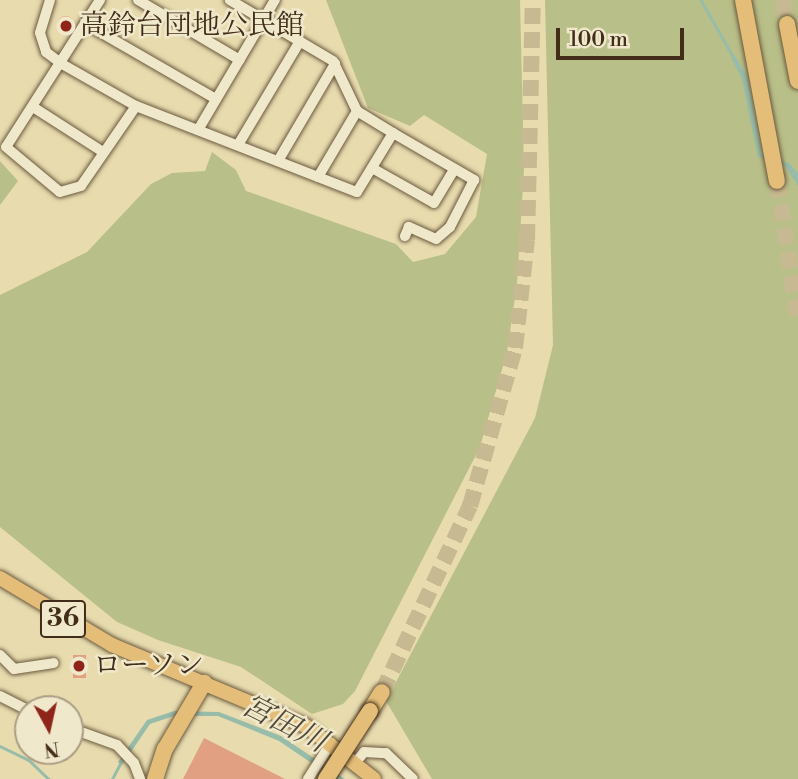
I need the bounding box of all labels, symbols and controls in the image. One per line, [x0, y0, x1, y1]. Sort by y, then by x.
place label: 高鈴台団地公民館 [80, 9, 304, 43]
scale bar [560, 14, 688, 58]
marker: 高鈴台団地公民館 [58, 18, 74, 34]
text: 100 m [569, 27, 628, 53]
road number: 36 [38, 596, 88, 642]
place label: ローソン [93, 649, 205, 683]
marker: ローソン [71, 658, 87, 674]
water label: 宮田川 [236, 688, 332, 760]
north arrow [14, 695, 84, 765]
text: N [43, 736, 61, 762]

